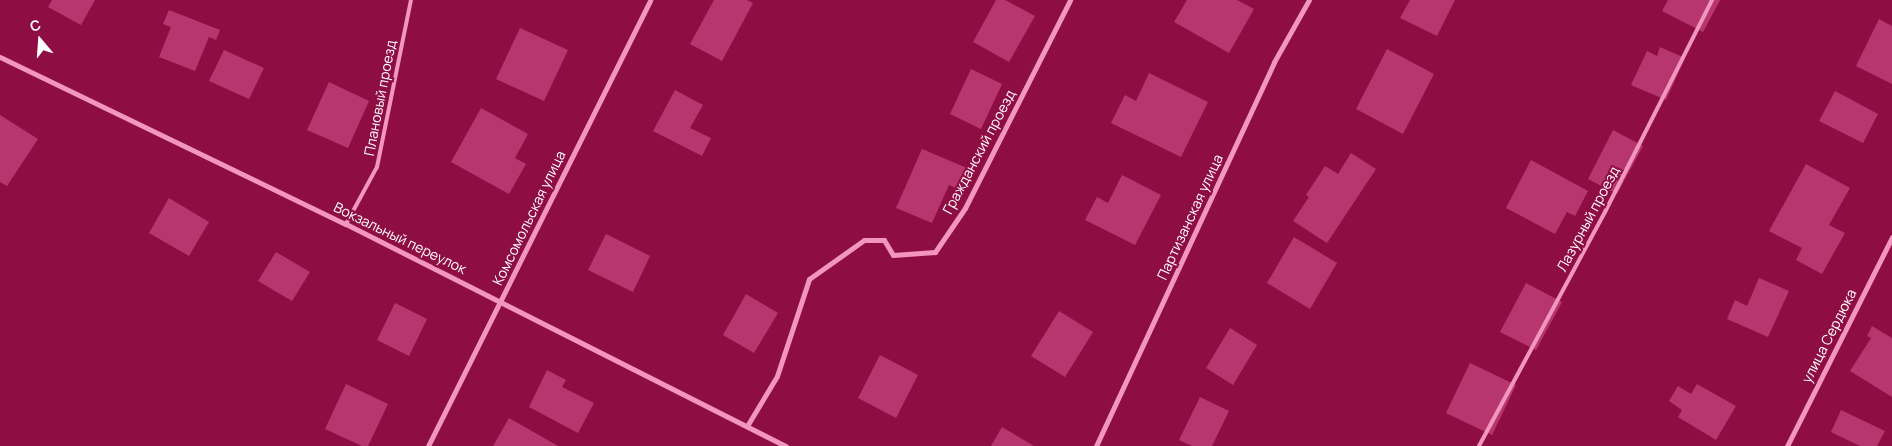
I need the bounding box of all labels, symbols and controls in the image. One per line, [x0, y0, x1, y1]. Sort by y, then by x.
north arrow [15, 15, 65, 65]
text: С [27, 15, 43, 36]
street label: Плановый проезд [361, 39, 399, 157]
street label: Гражданский проезд [939, 87, 1019, 217]
street label: Комсомольская улица [489, 148, 569, 288]
street label: Партизанская улица [1154, 152, 1226, 282]
street label: Лазурный проезд [1553, 164, 1623, 274]
street label: Вокзальный переулок [331, 199, 469, 277]
street label: улица Сердюка [1798, 286, 1860, 386]

